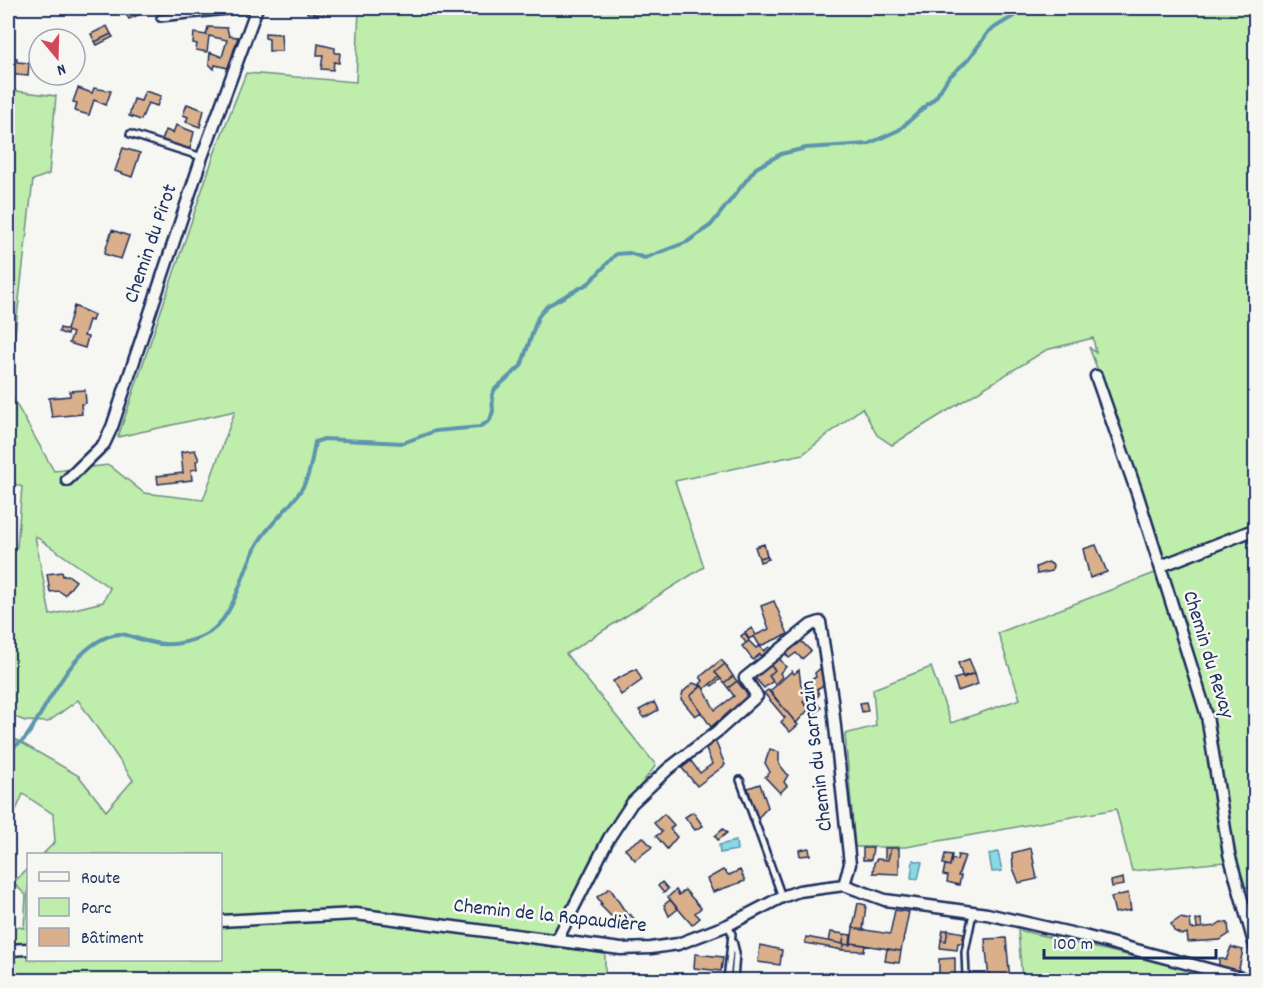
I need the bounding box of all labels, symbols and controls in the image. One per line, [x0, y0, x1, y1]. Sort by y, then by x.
north arrow [27, 27, 87, 87]
text: N [53, 57, 69, 81]
street label: Chemin du Pirot [118, 180, 186, 307]
street label: Chemin du Revay [1173, 587, 1241, 723]
street label: Chemin du Sarrazin [794, 679, 842, 833]
legend [27, 853, 222, 961]
text: Route [81, 867, 120, 892]
street label: Chemin de la Rapaudière [452, 892, 648, 942]
text: Parc [81, 897, 112, 922]
scale bar [1044, 922, 1216, 960]
text: Bâtiment [81, 927, 144, 952]
text: 100 m [1053, 933, 1093, 958]

